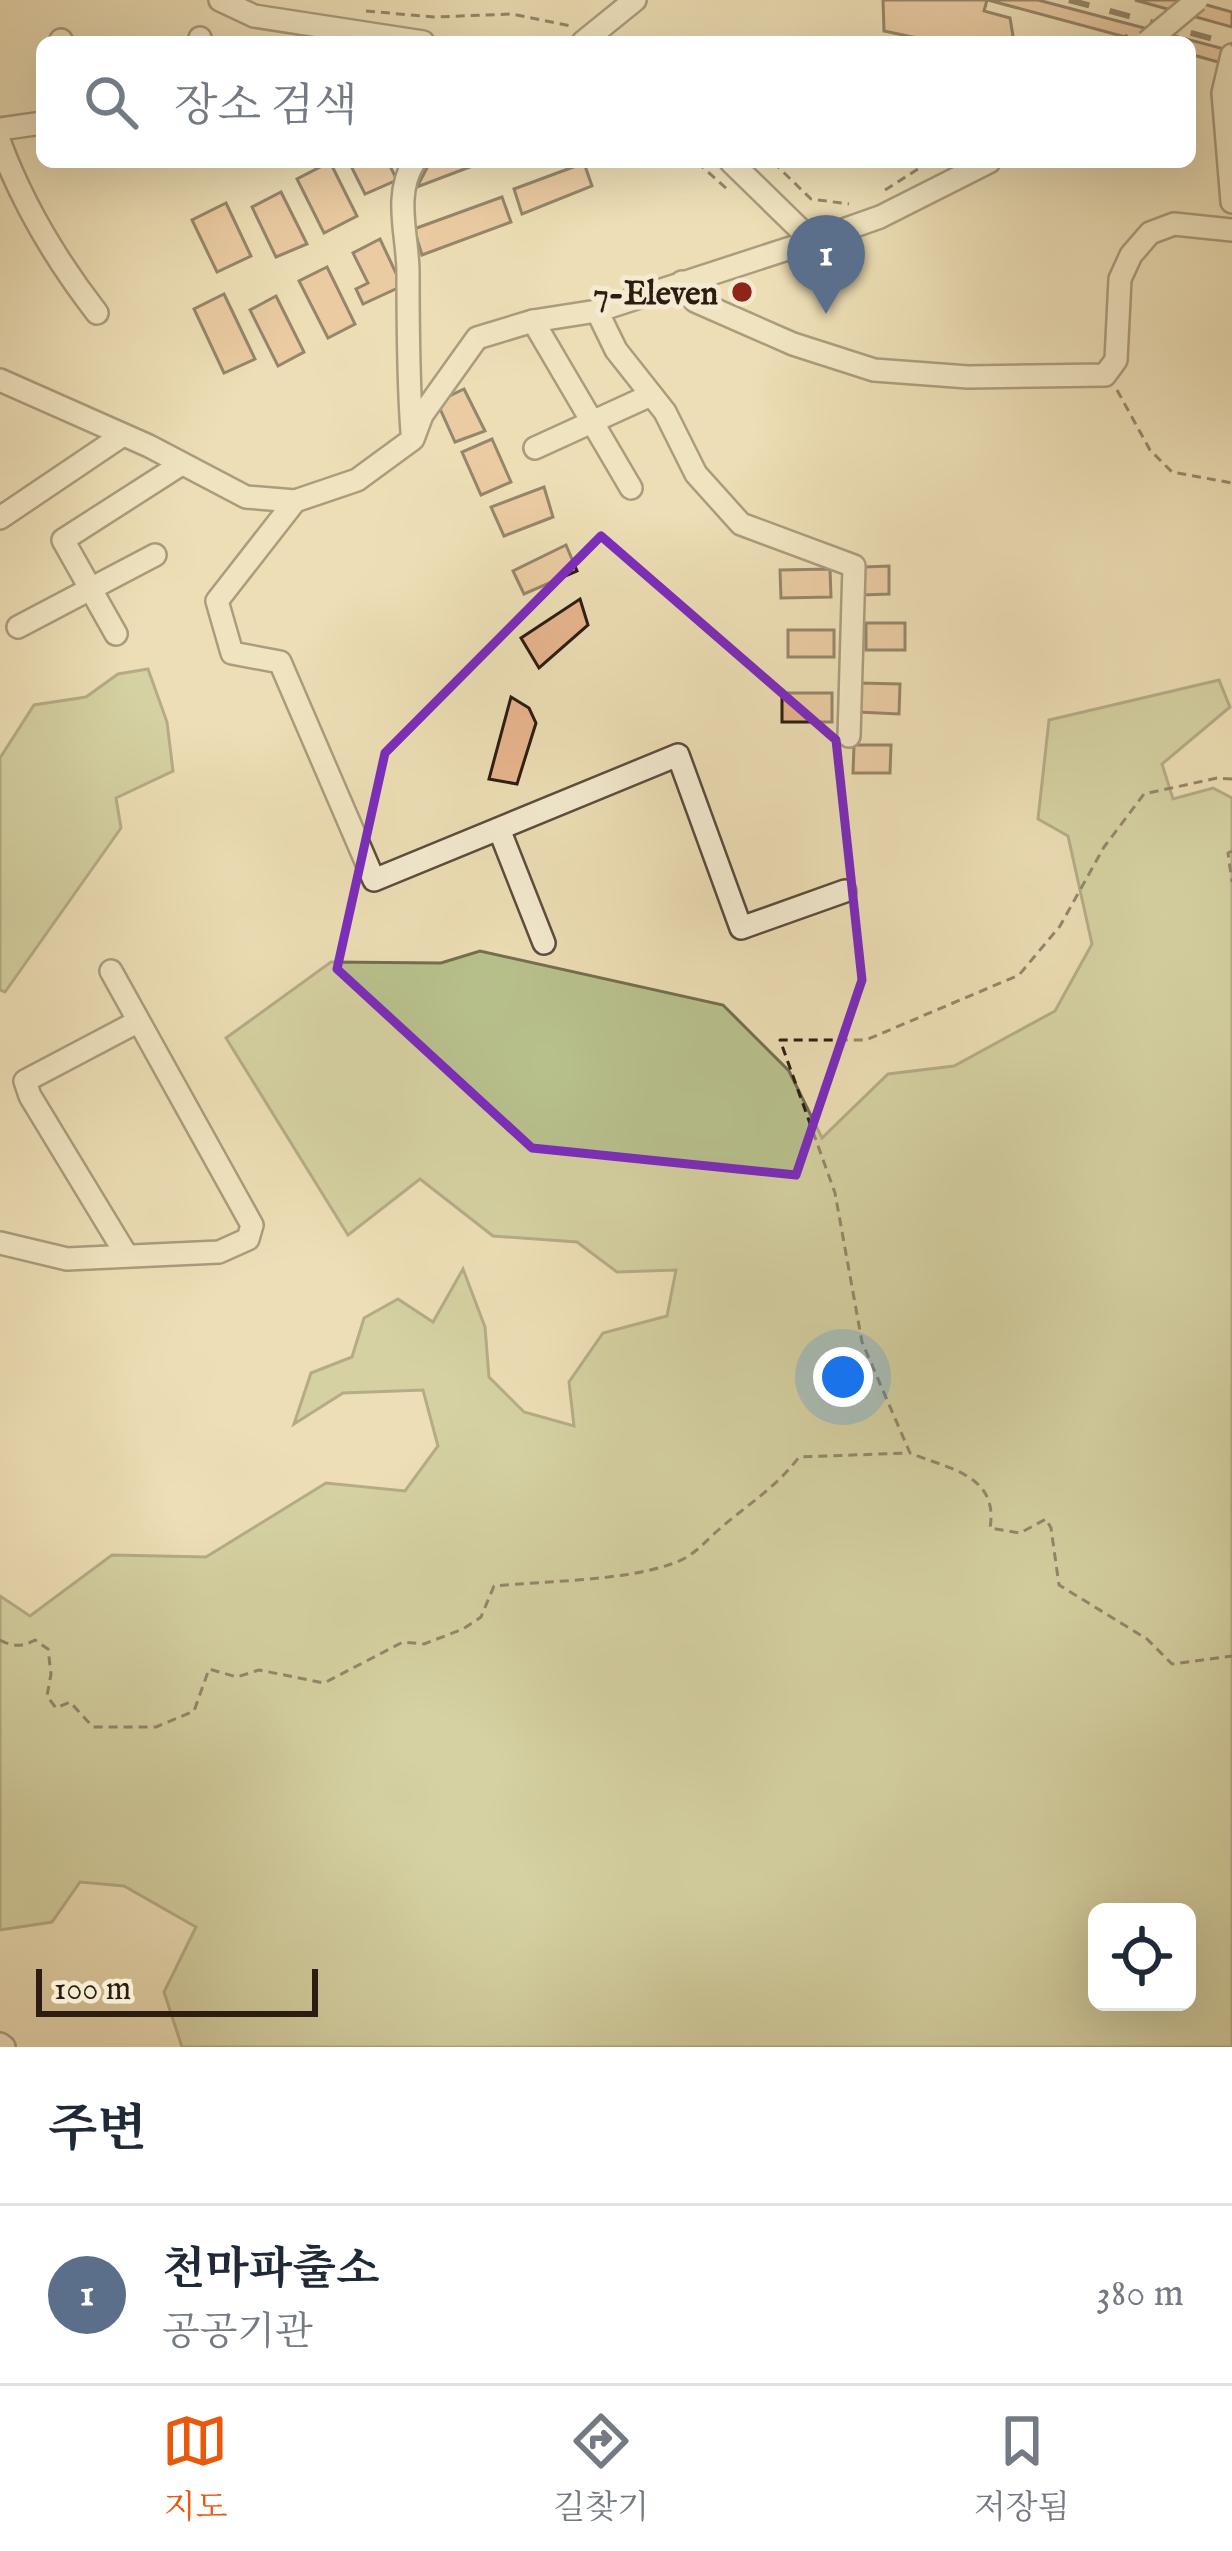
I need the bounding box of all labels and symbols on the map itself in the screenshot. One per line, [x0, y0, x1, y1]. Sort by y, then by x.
pin: 1 [787, 215, 865, 314]
place label: 7-Eleven [593, 274, 718, 316]
marker: 7-Eleven [729, 279, 755, 305]
your location [813, 1347, 873, 1407]
scale bar [36, 1963, 318, 2016]

